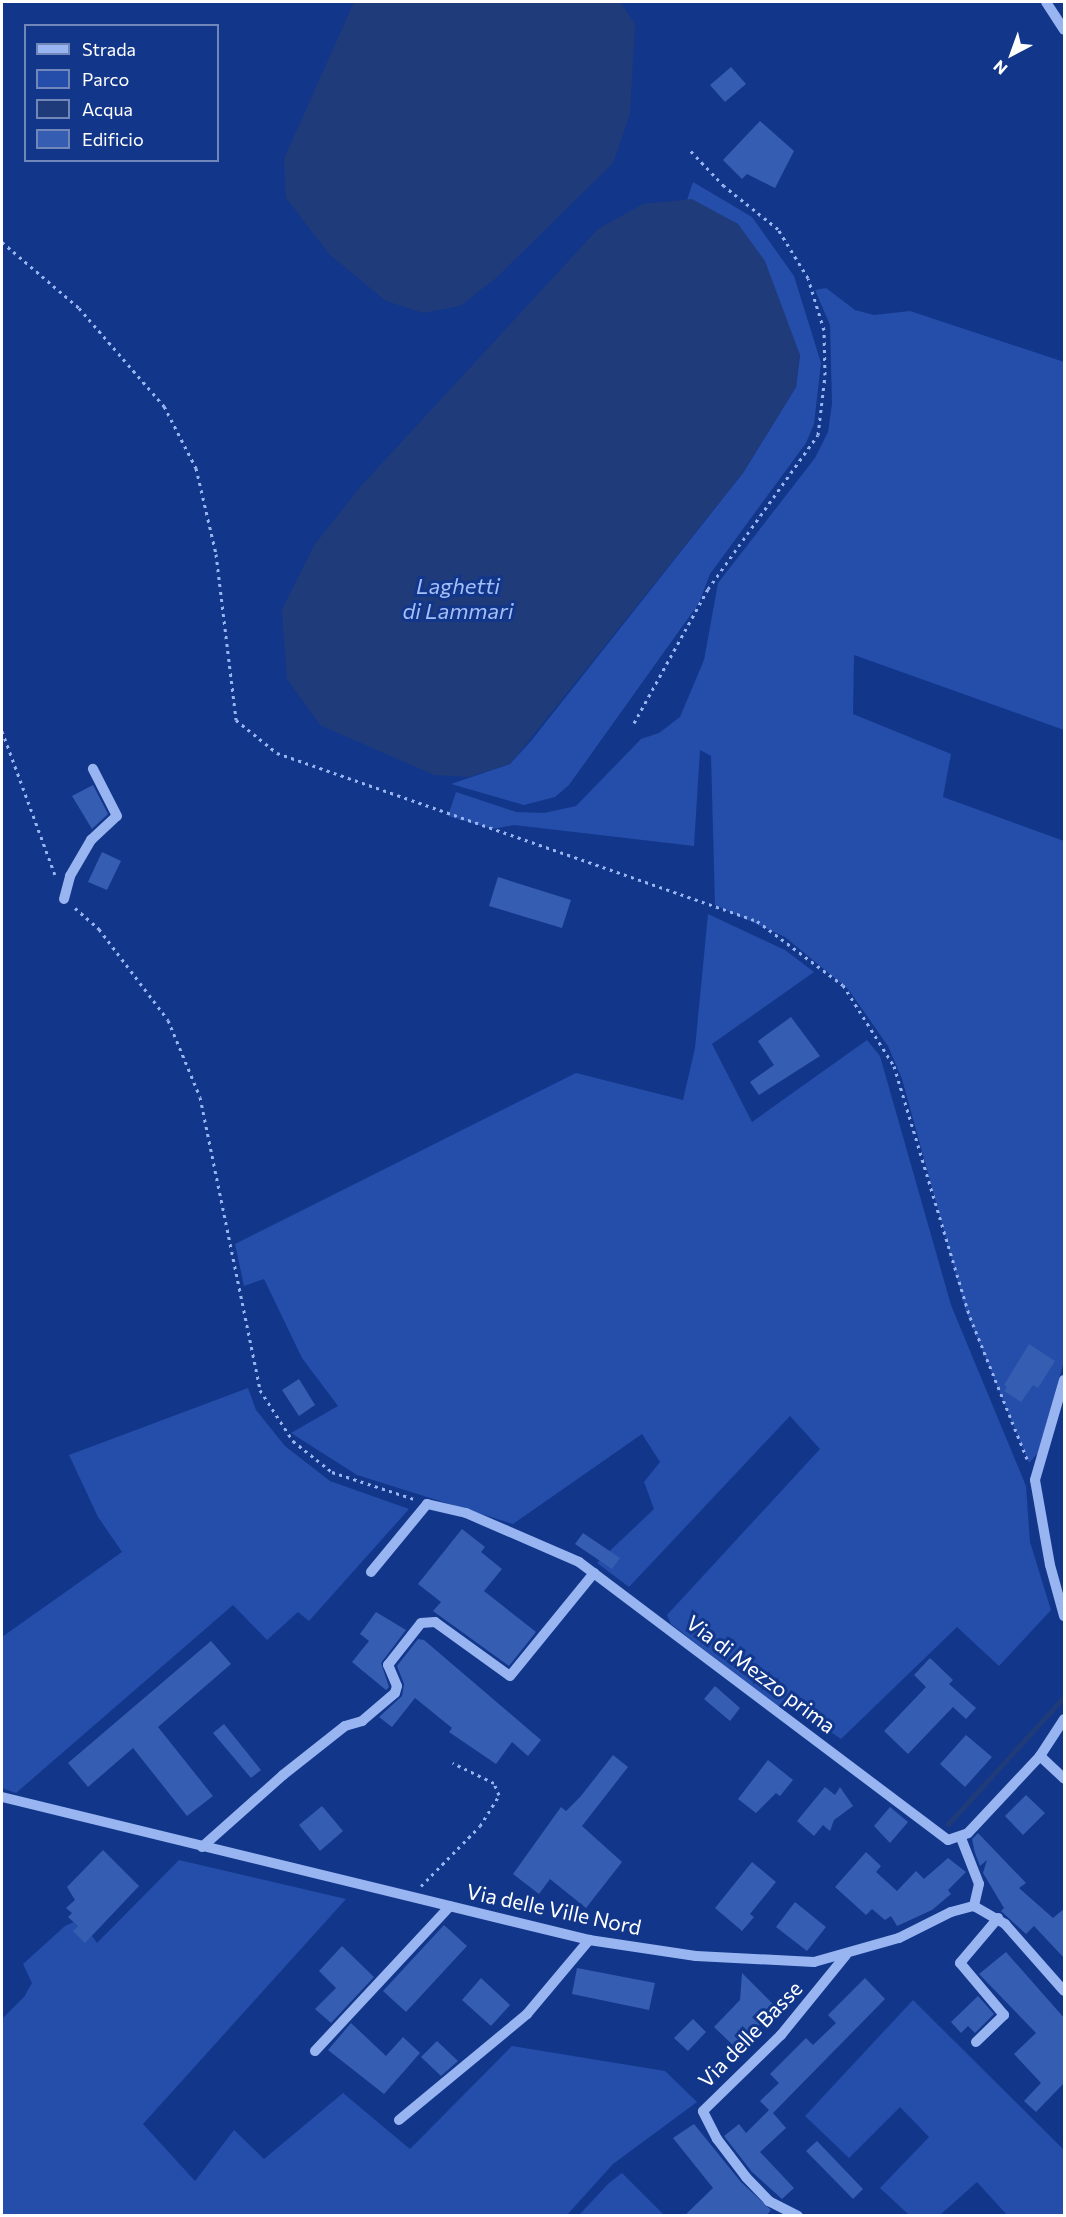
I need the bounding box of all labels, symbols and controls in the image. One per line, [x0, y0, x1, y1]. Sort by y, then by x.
legend [24, 24, 219, 162]
north arrow [982, 24, 1042, 84]
text: Strada [82, 38, 136, 60]
text: N [989, 57, 1011, 79]
text: Parco [82, 68, 129, 90]
text: Acqua [82, 98, 133, 120]
text: Edificio [82, 128, 144, 150]
water label: Laghetti di Lammari [402, 572, 514, 624]
street label: Via di Mezzo prima [681, 1610, 841, 1738]
street label: Via delle Ville Nord [464, 1878, 644, 1940]
street label: Via delle Basse [693, 1975, 807, 2093]

